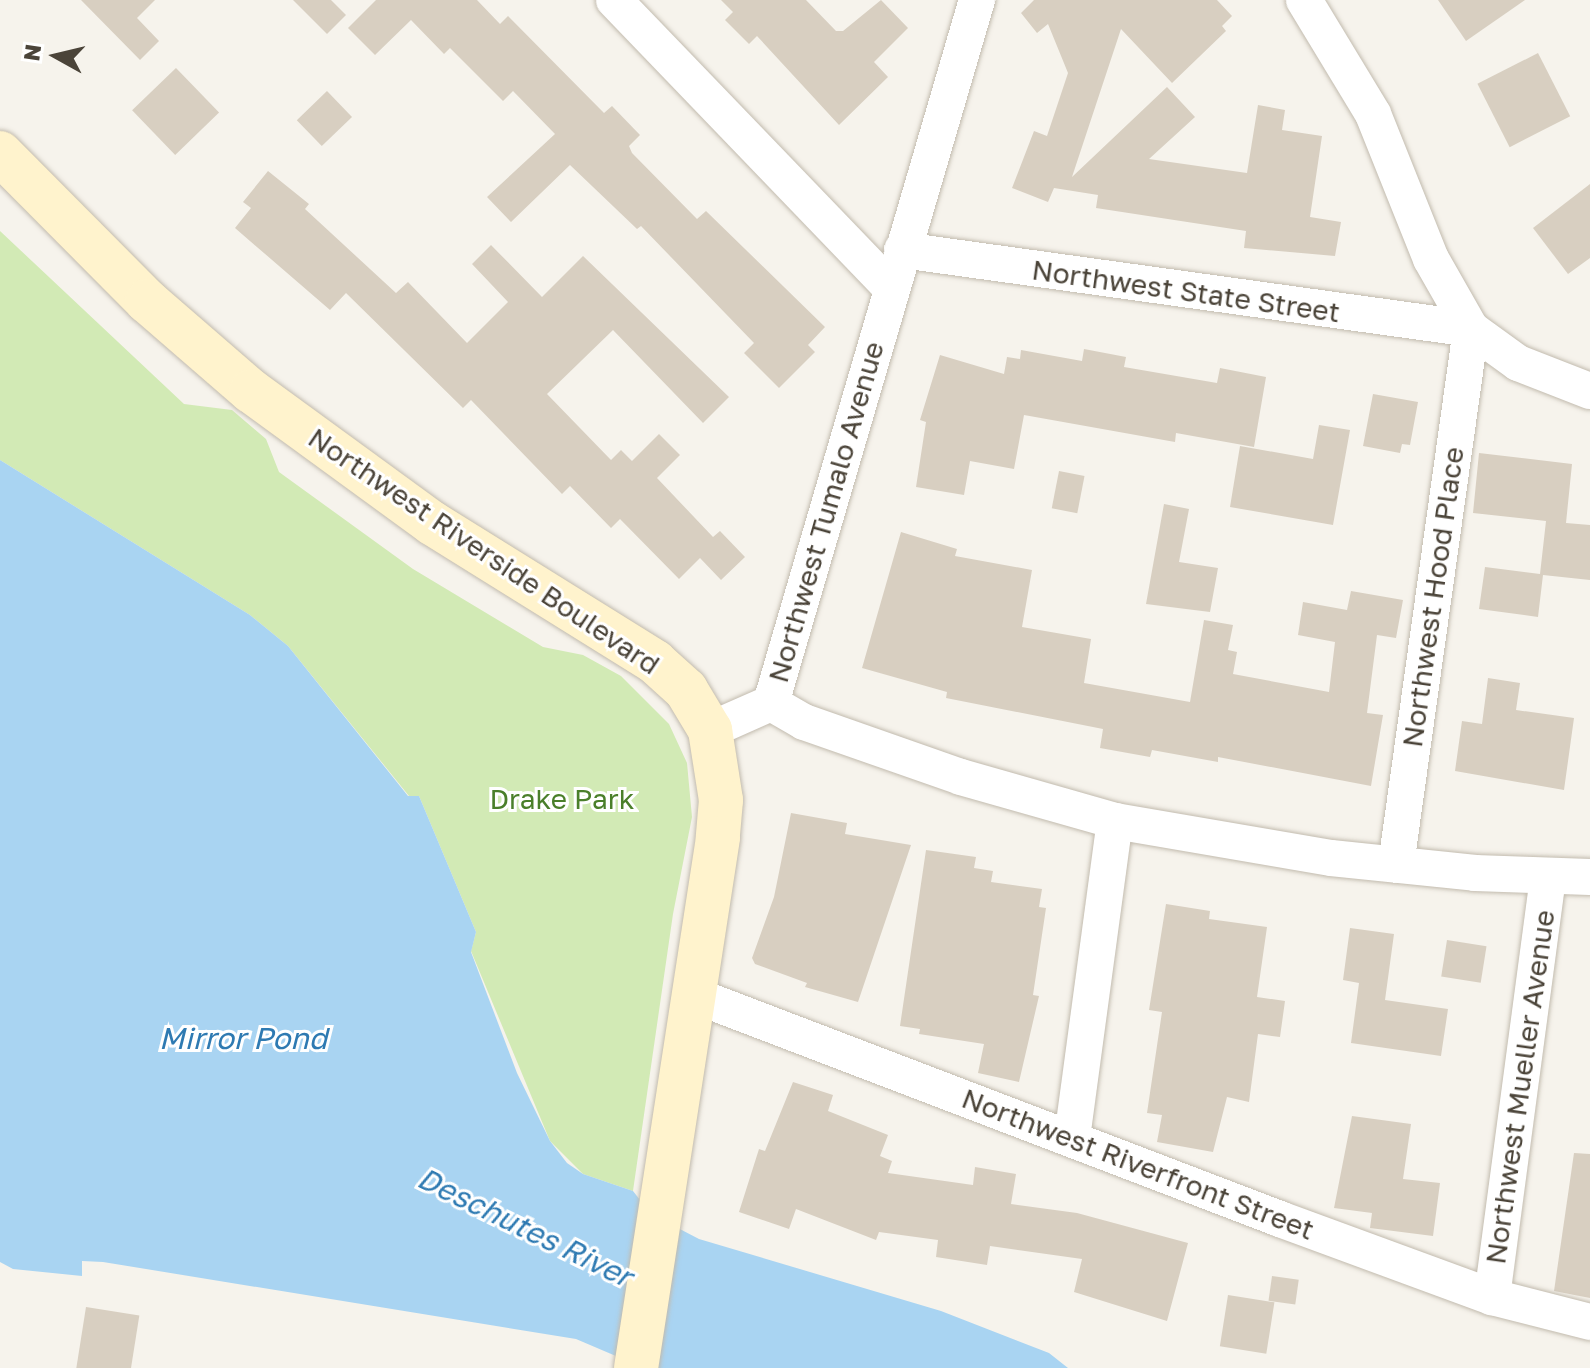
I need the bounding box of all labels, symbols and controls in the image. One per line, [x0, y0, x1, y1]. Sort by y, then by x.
north arrow [16, 16, 96, 96]
text: N [17, 42, 46, 63]
street label: Northwest State Street [1030, 253, 1342, 329]
street label: Northwest Tumalo Avenue [761, 338, 891, 686]
street label: Northwest Riverside Boulevard [302, 421, 666, 681]
street label: Northwest Hood Place [1395, 445, 1471, 749]
park label: Drake Park [489, 782, 635, 816]
street label: Northwest Mueller Avenue [1479, 908, 1561, 1266]
water label: Mirror Pond [159, 1020, 327, 1056]
street label: Northwest Riverfront Street [957, 1081, 1319, 1247]
water label: Deschutes River [412, 1160, 638, 1294]

